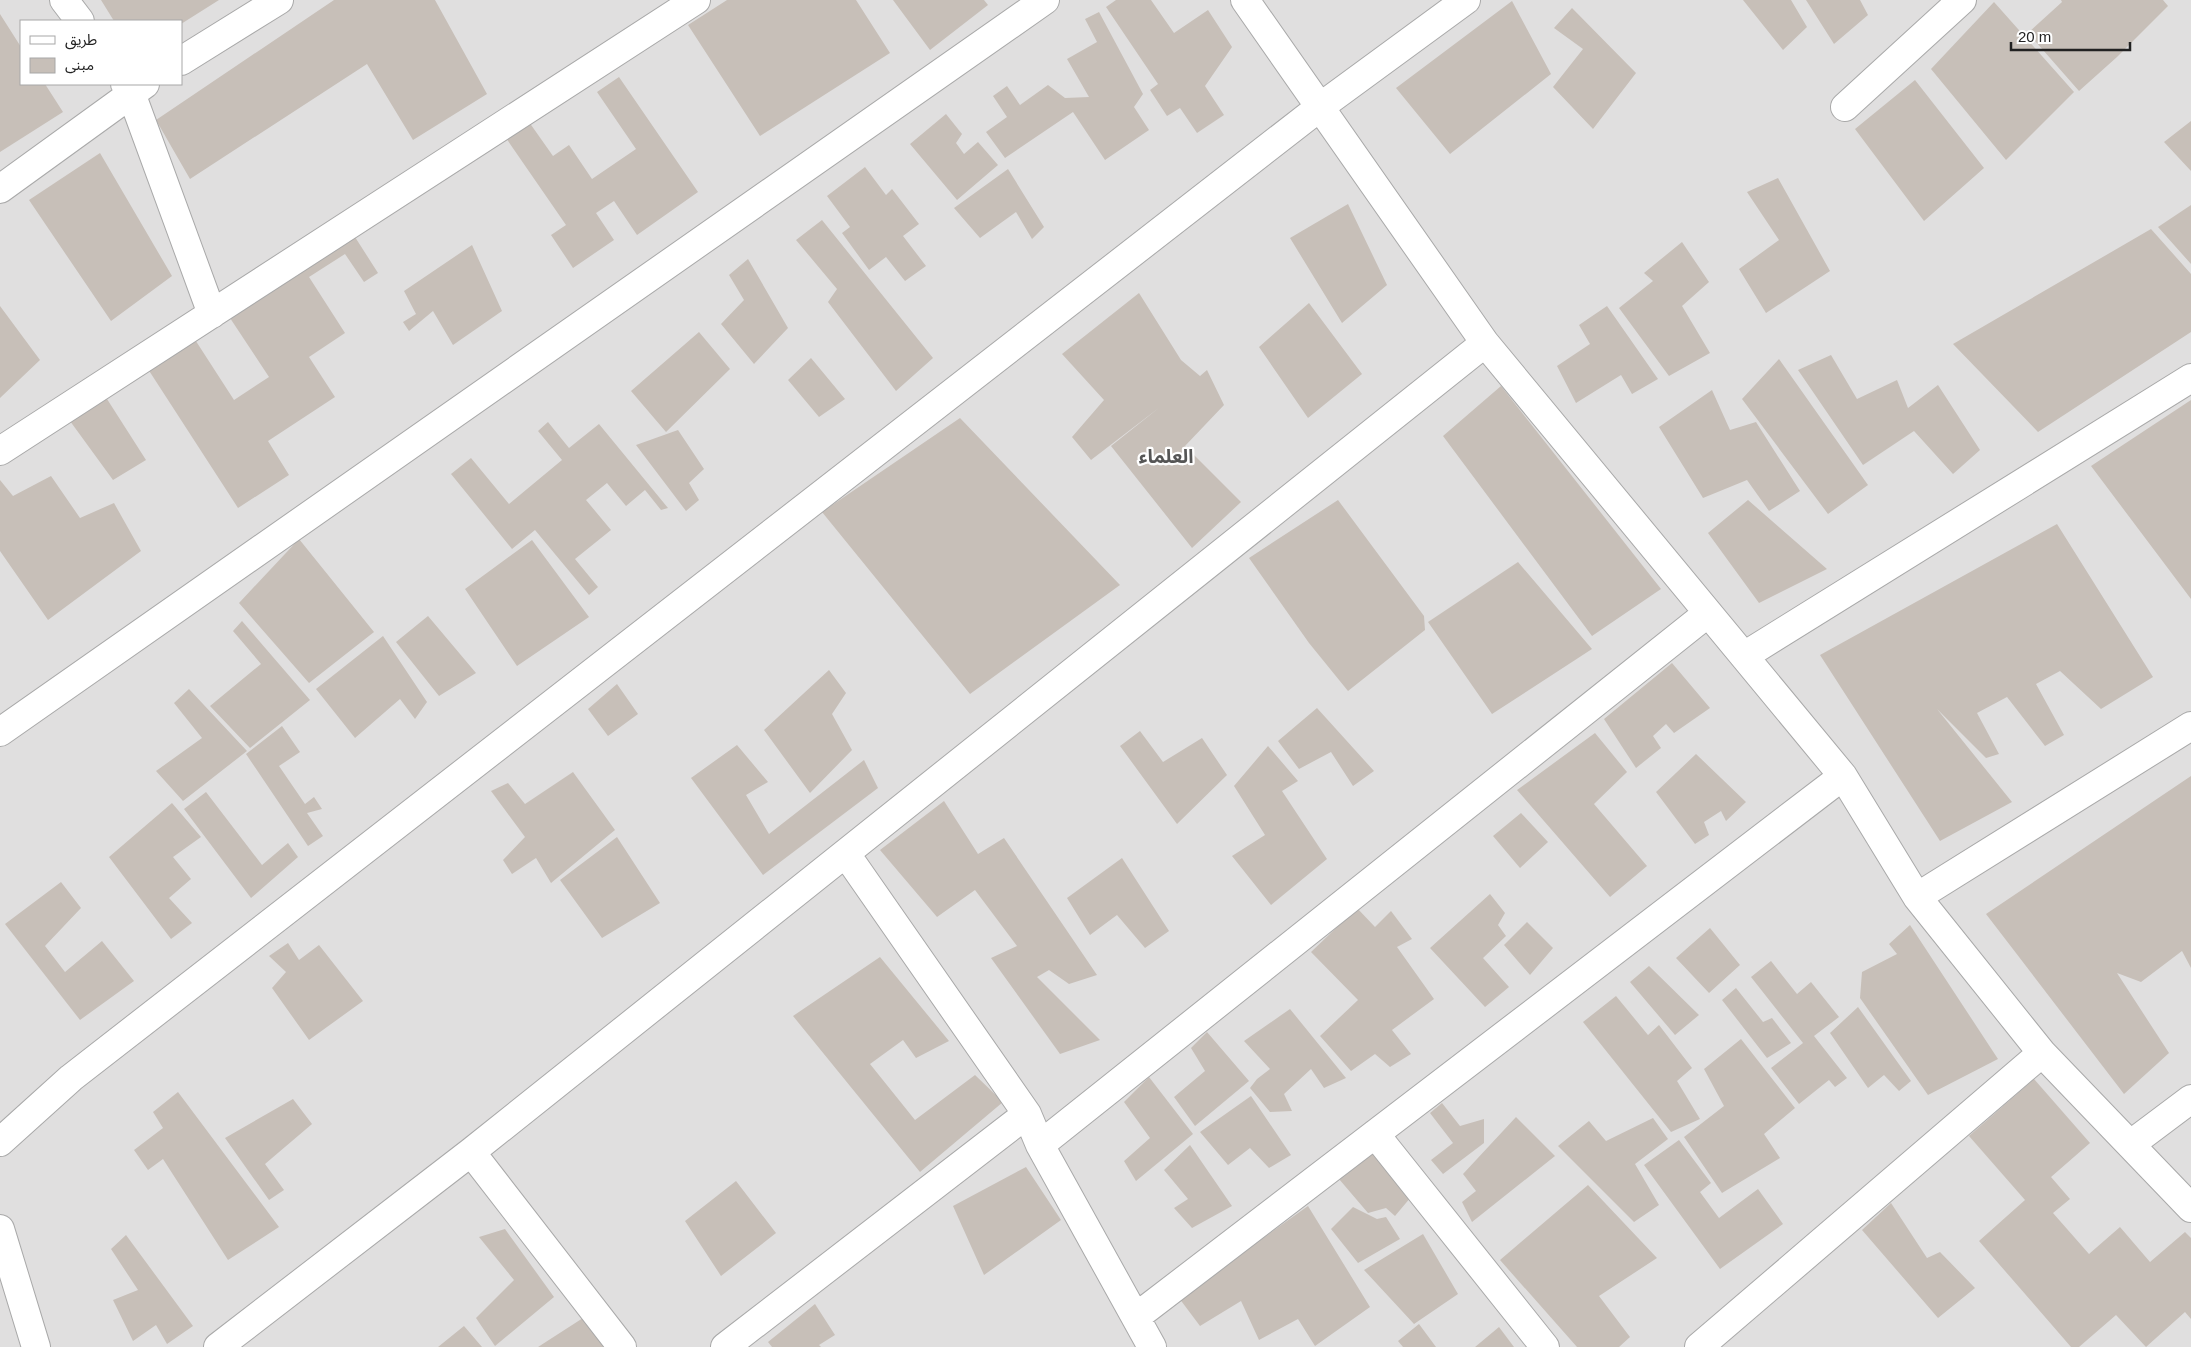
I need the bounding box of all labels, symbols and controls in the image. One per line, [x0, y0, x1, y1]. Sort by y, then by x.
legend [20, 20, 182, 85]
scale bar [2011, 20, 2130, 52]
text: 20 m [2018, 28, 2051, 45]
text: طريق [65, 31, 97, 50]
text: مبنى [65, 56, 94, 74]
district label: العلماء [1139, 446, 1193, 467]

